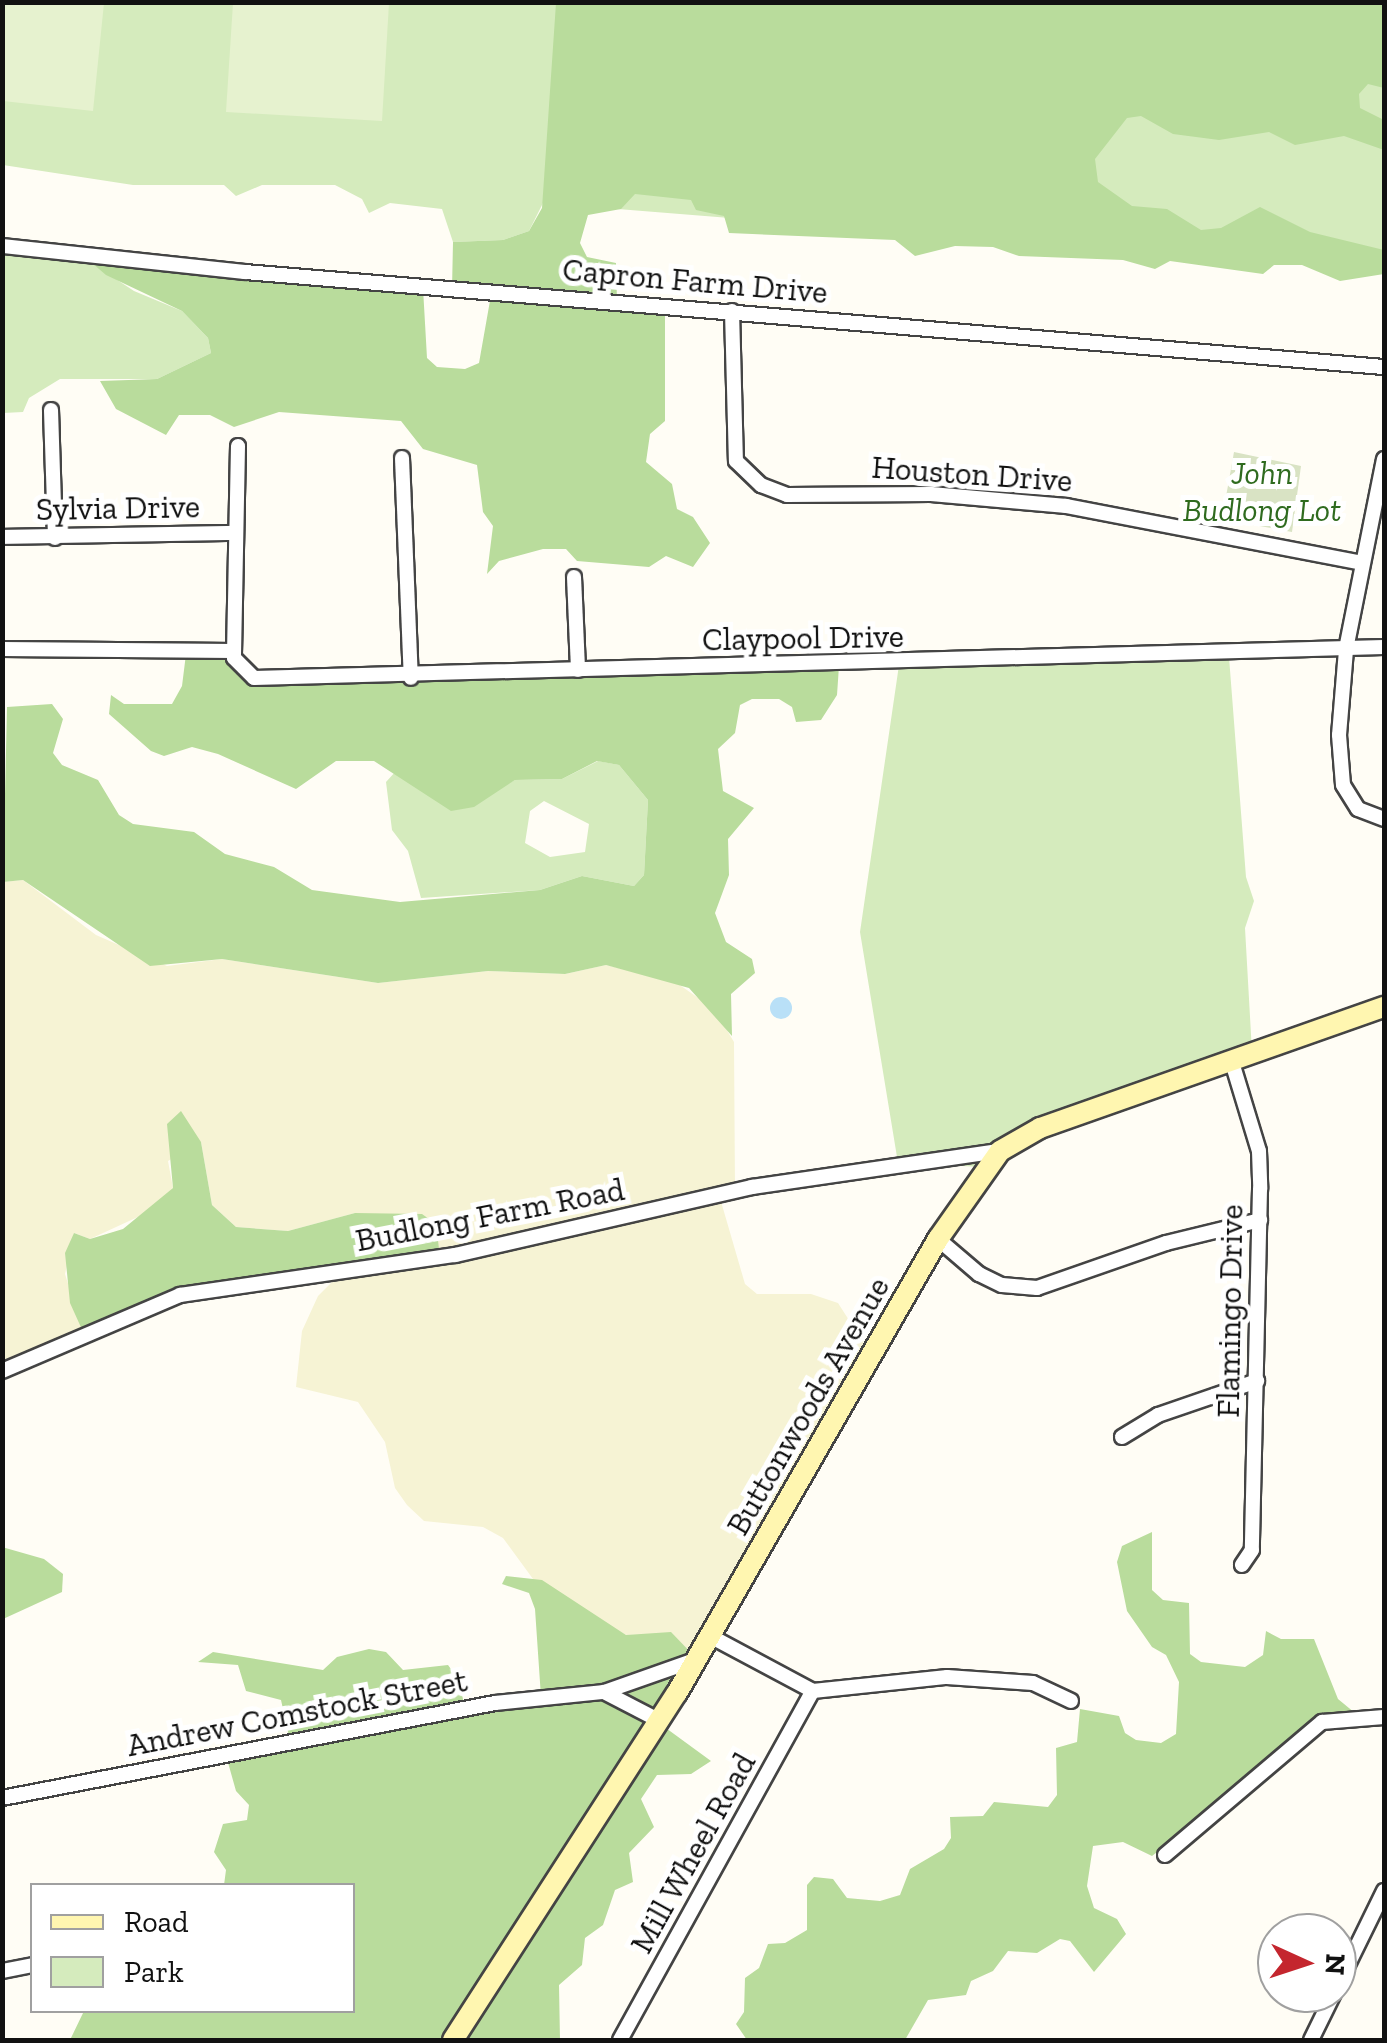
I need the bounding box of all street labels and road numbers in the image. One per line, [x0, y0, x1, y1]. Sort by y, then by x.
street label: Capron Farm Drive [561, 250, 829, 312]
street label: Houston Drive [870, 448, 1074, 500]
street label: Sylvia Drive [36, 487, 200, 529]
street label: Claypool Drive [702, 617, 904, 659]
street label: Budlong Farm Road [352, 1170, 628, 1260]
street label: Flamingo Drive [1209, 1204, 1251, 1418]
street label: Buttonwoods Avenue [718, 1270, 898, 1542]
street label: Andrew Comstock Street [123, 1661, 471, 1765]
street label: Mill Wheel Road [622, 1746, 764, 1960]

